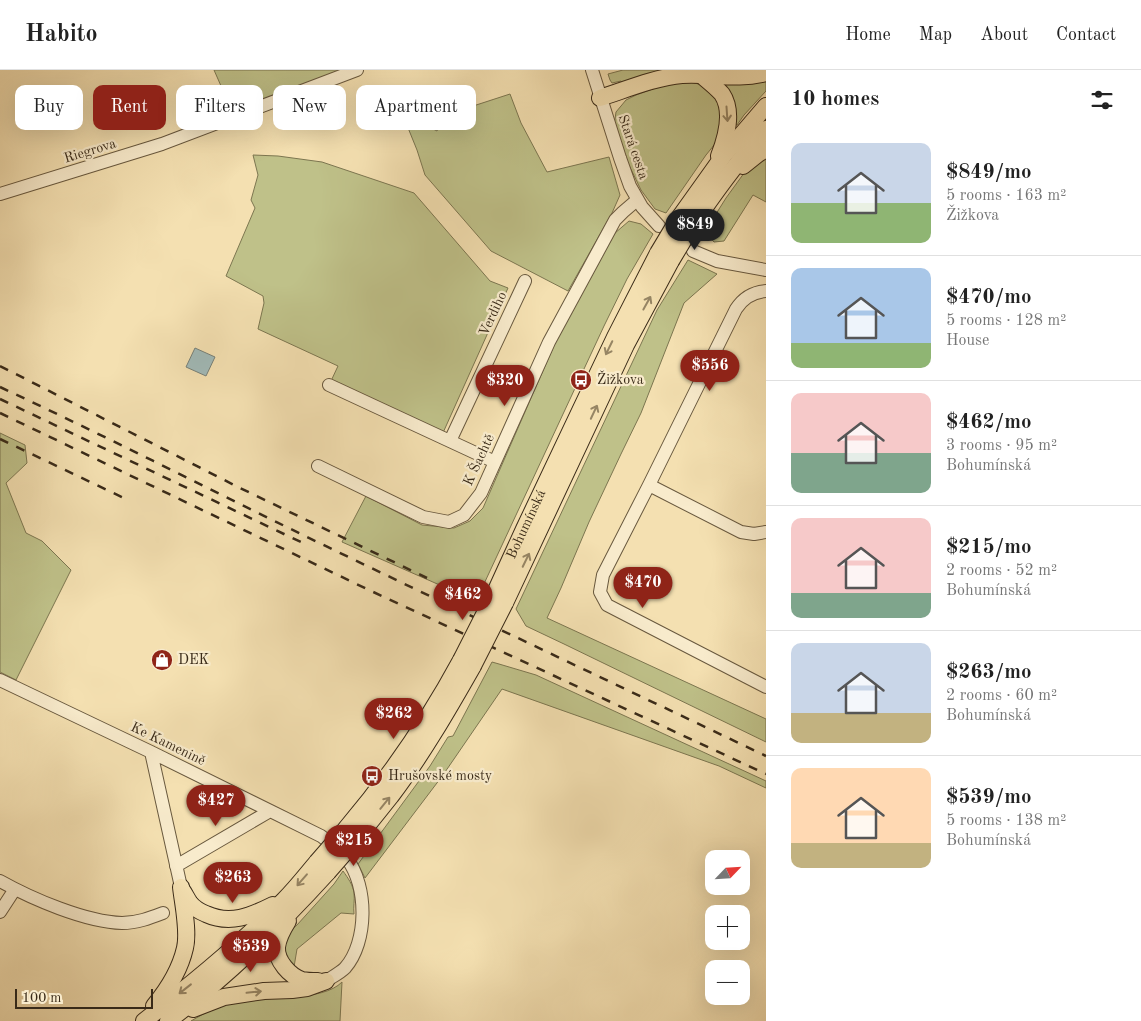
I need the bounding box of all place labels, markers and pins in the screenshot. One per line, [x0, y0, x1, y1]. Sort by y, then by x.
pin: $849 [665, 208, 725, 251]
pin: $556 [680, 350, 740, 392]
pin: $320 [475, 364, 535, 407]
bus stop icon: Žižkova [569, 368, 593, 392]
place label: Žižkova [597, 370, 644, 387]
pin: $470 [613, 566, 673, 609]
pin: $462 [433, 578, 493, 621]
shop icon: DEK [150, 648, 174, 672]
place label: DEK [178, 653, 209, 667]
pin: $262 [364, 698, 424, 740]
bus stop icon: Hrušovské mosty [360, 764, 384, 788]
place label: Hrušovské mosty [388, 769, 493, 783]
pin: $427 [186, 784, 246, 827]
pin: $215 [324, 824, 384, 867]
pin: $263 [203, 862, 263, 904]
pin: $539 [221, 930, 281, 973]

